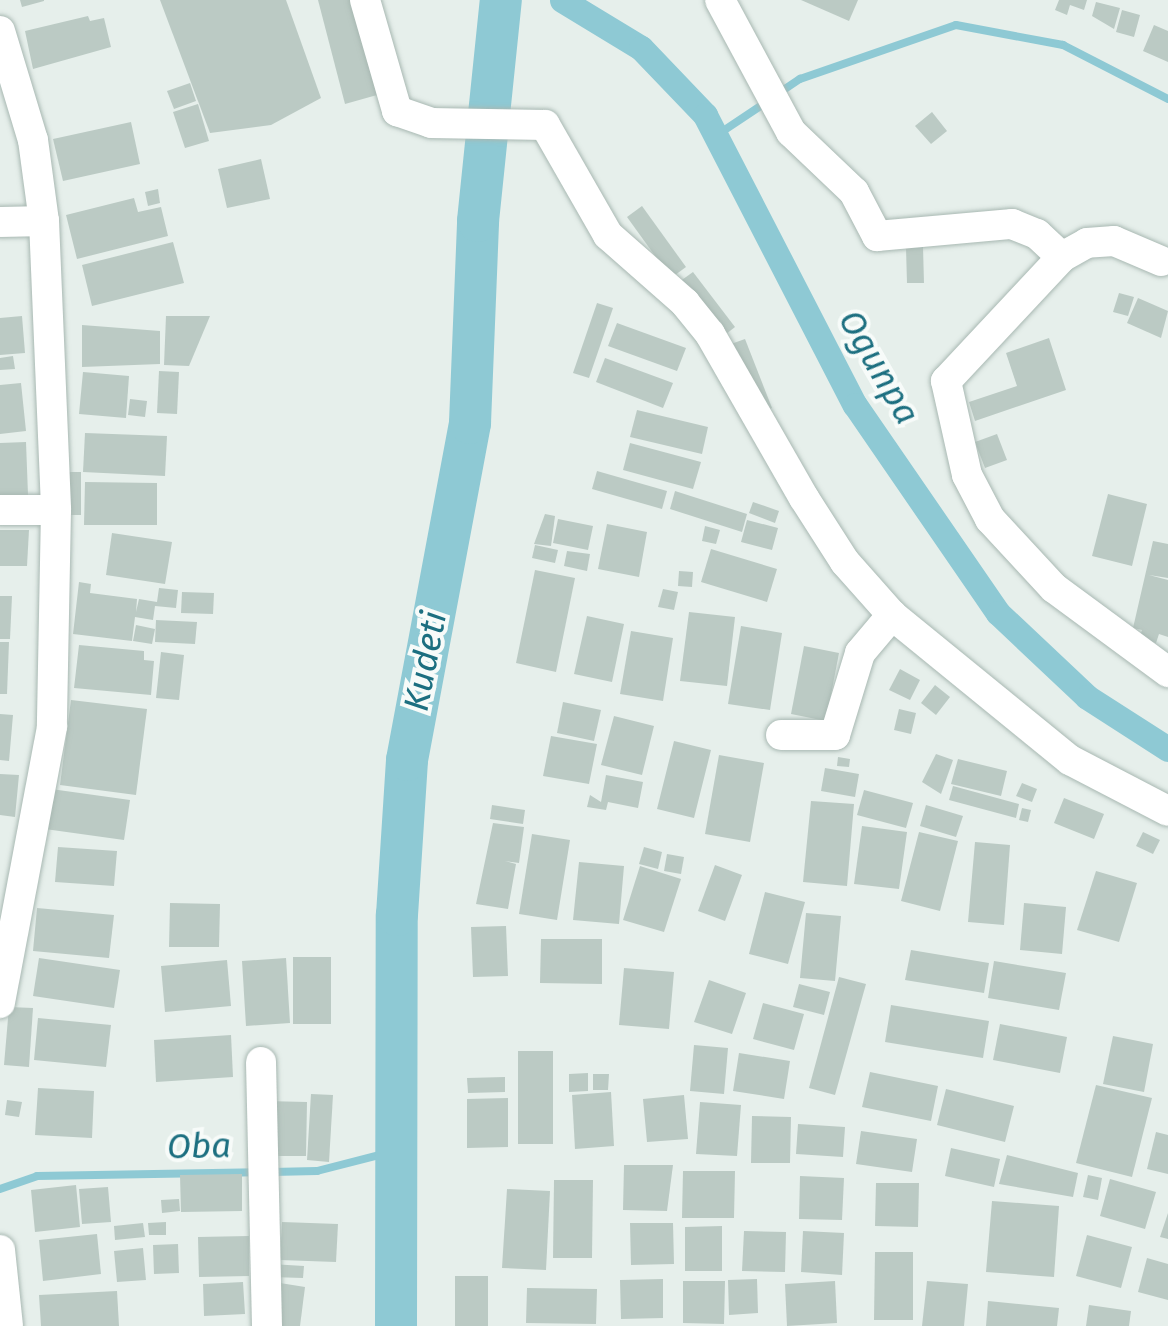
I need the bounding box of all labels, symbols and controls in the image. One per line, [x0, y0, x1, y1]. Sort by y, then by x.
water label: Ogunpa [830, 302, 928, 432]
water label: Kudeti [395, 607, 455, 715]
water label: Oba [167, 1124, 231, 1168]

